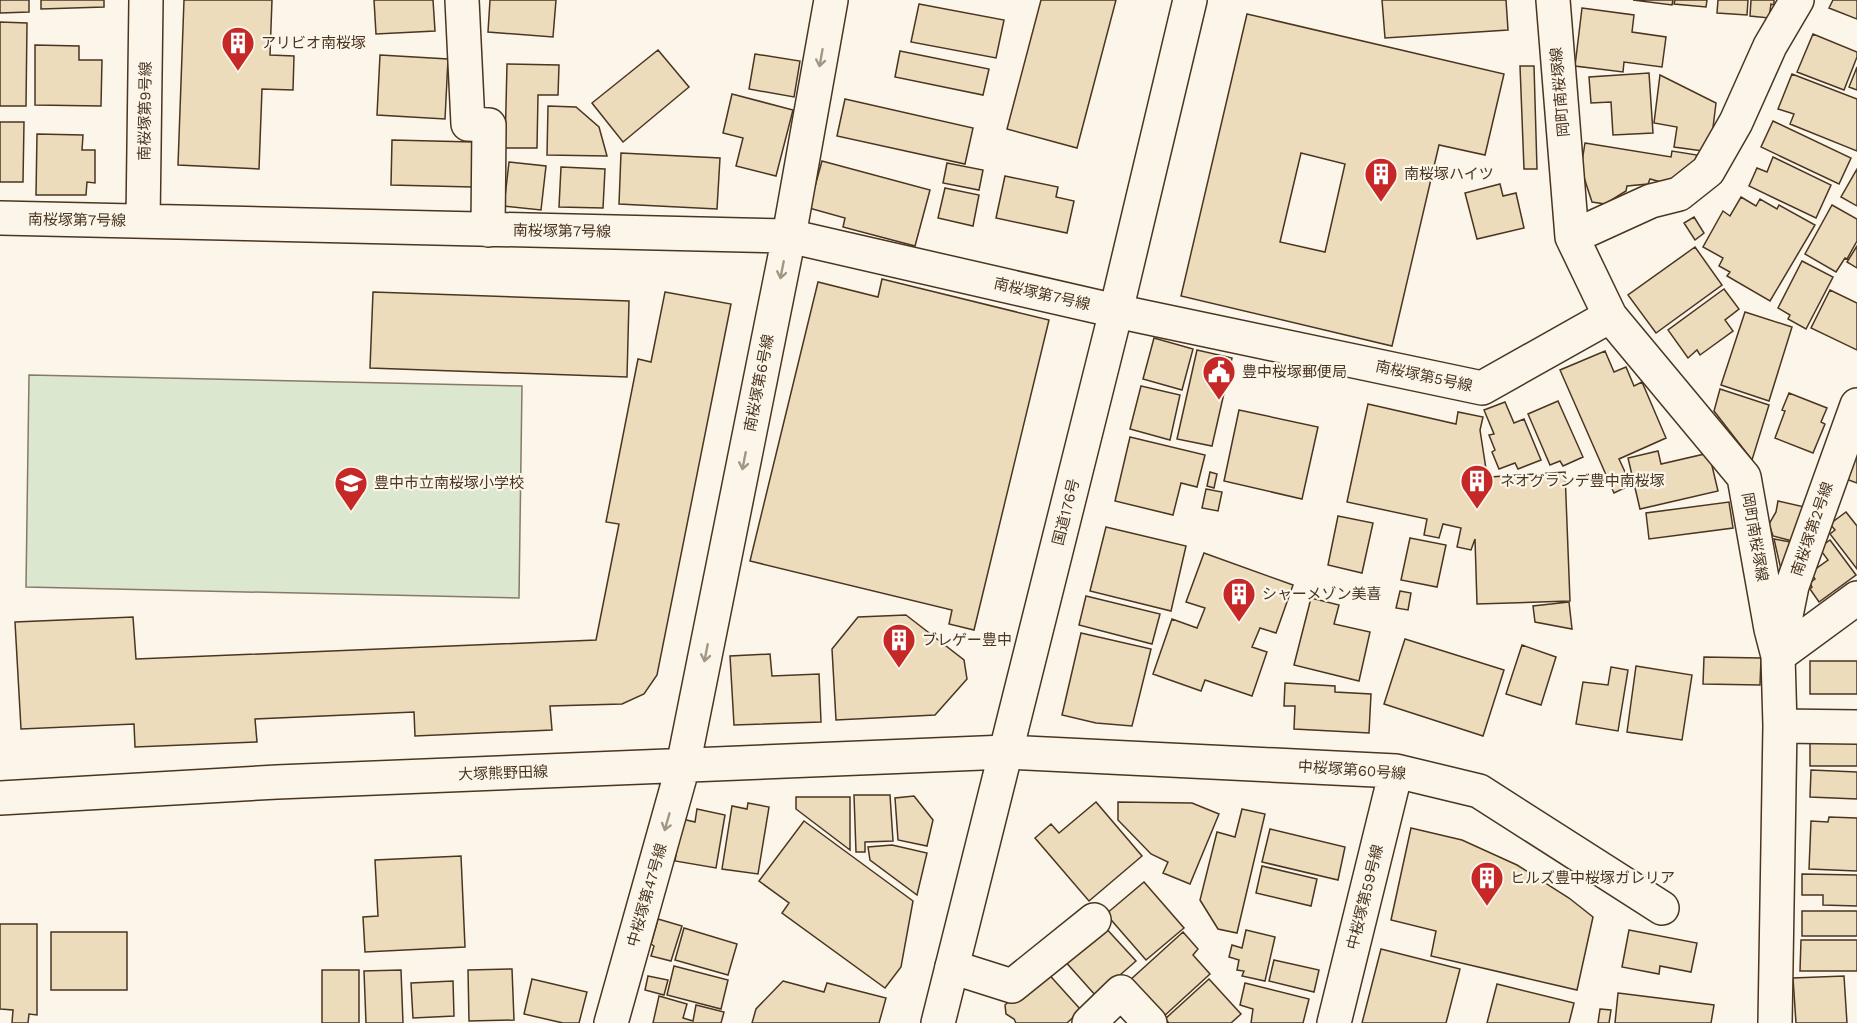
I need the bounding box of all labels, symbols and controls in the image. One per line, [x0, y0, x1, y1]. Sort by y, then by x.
building icon: アリビオ南桜塚 [220, 25, 256, 72]
place label: アリビオ南桜塚 [261, 34, 366, 52]
street label: 岡町南桜塚線 [1547, 46, 1573, 138]
one-way arrow [815, 47, 826, 67]
street label: 南桜塚第9号線 [135, 61, 155, 161]
building icon: 南桜塚ハイツ [1363, 156, 1399, 203]
place label: 南桜塚ハイツ [1404, 165, 1494, 183]
street label: 南桜塚第7号線 [28, 210, 126, 230]
street label: 南桜塚第7号線 [513, 221, 611, 241]
one-way arrow [776, 260, 787, 279]
street label: 南桜塚第7号線 [992, 274, 1092, 314]
street label: 南桜塚第6号線 [741, 333, 777, 433]
public building icon: 豊中桜塚郵便局 [1201, 354, 1237, 401]
street label: 南桜塚第5号線 [1374, 357, 1474, 395]
place label: 豊中桜塚郵便局 [1242, 363, 1347, 381]
one-way arrow [738, 451, 749, 471]
building icon: ネオグランデ豊中南桜塚 [1459, 463, 1495, 510]
school or university icon: 豊中市立南桜塚小学校 [333, 465, 369, 512]
place label: ネオグランデ豊中南桜塚 [1500, 472, 1665, 490]
place label: 豊中市立南桜塚小学校 [374, 474, 524, 492]
street label: 国道176号 [1049, 477, 1083, 547]
street label: 南桜塚第2号線 [1787, 479, 1837, 579]
street label: 岡町南桜塚線 [1738, 491, 1772, 583]
building icon: シャーメゾン美喜 [1221, 576, 1257, 623]
place label: シャーメゾン美喜 [1262, 585, 1381, 603]
building icon: ブレゲー豊中 [881, 622, 917, 669]
place label: ブレゲー豊中 [922, 631, 1012, 649]
one-way arrow [700, 642, 711, 662]
street label: 中桜塚第60号線 [1297, 757, 1407, 783]
street label: 大塚熊野田線 [458, 762, 548, 784]
one-way arrow [661, 812, 672, 831]
street label: 中桜塚第47号線 [624, 841, 670, 949]
street label: 中桜塚第59号線 [1343, 842, 1387, 952]
building icon: ヒルズ豊中桜塚ガレリア [1469, 860, 1505, 907]
place label: ヒルズ豊中桜塚ガレリア [1510, 869, 1675, 887]

